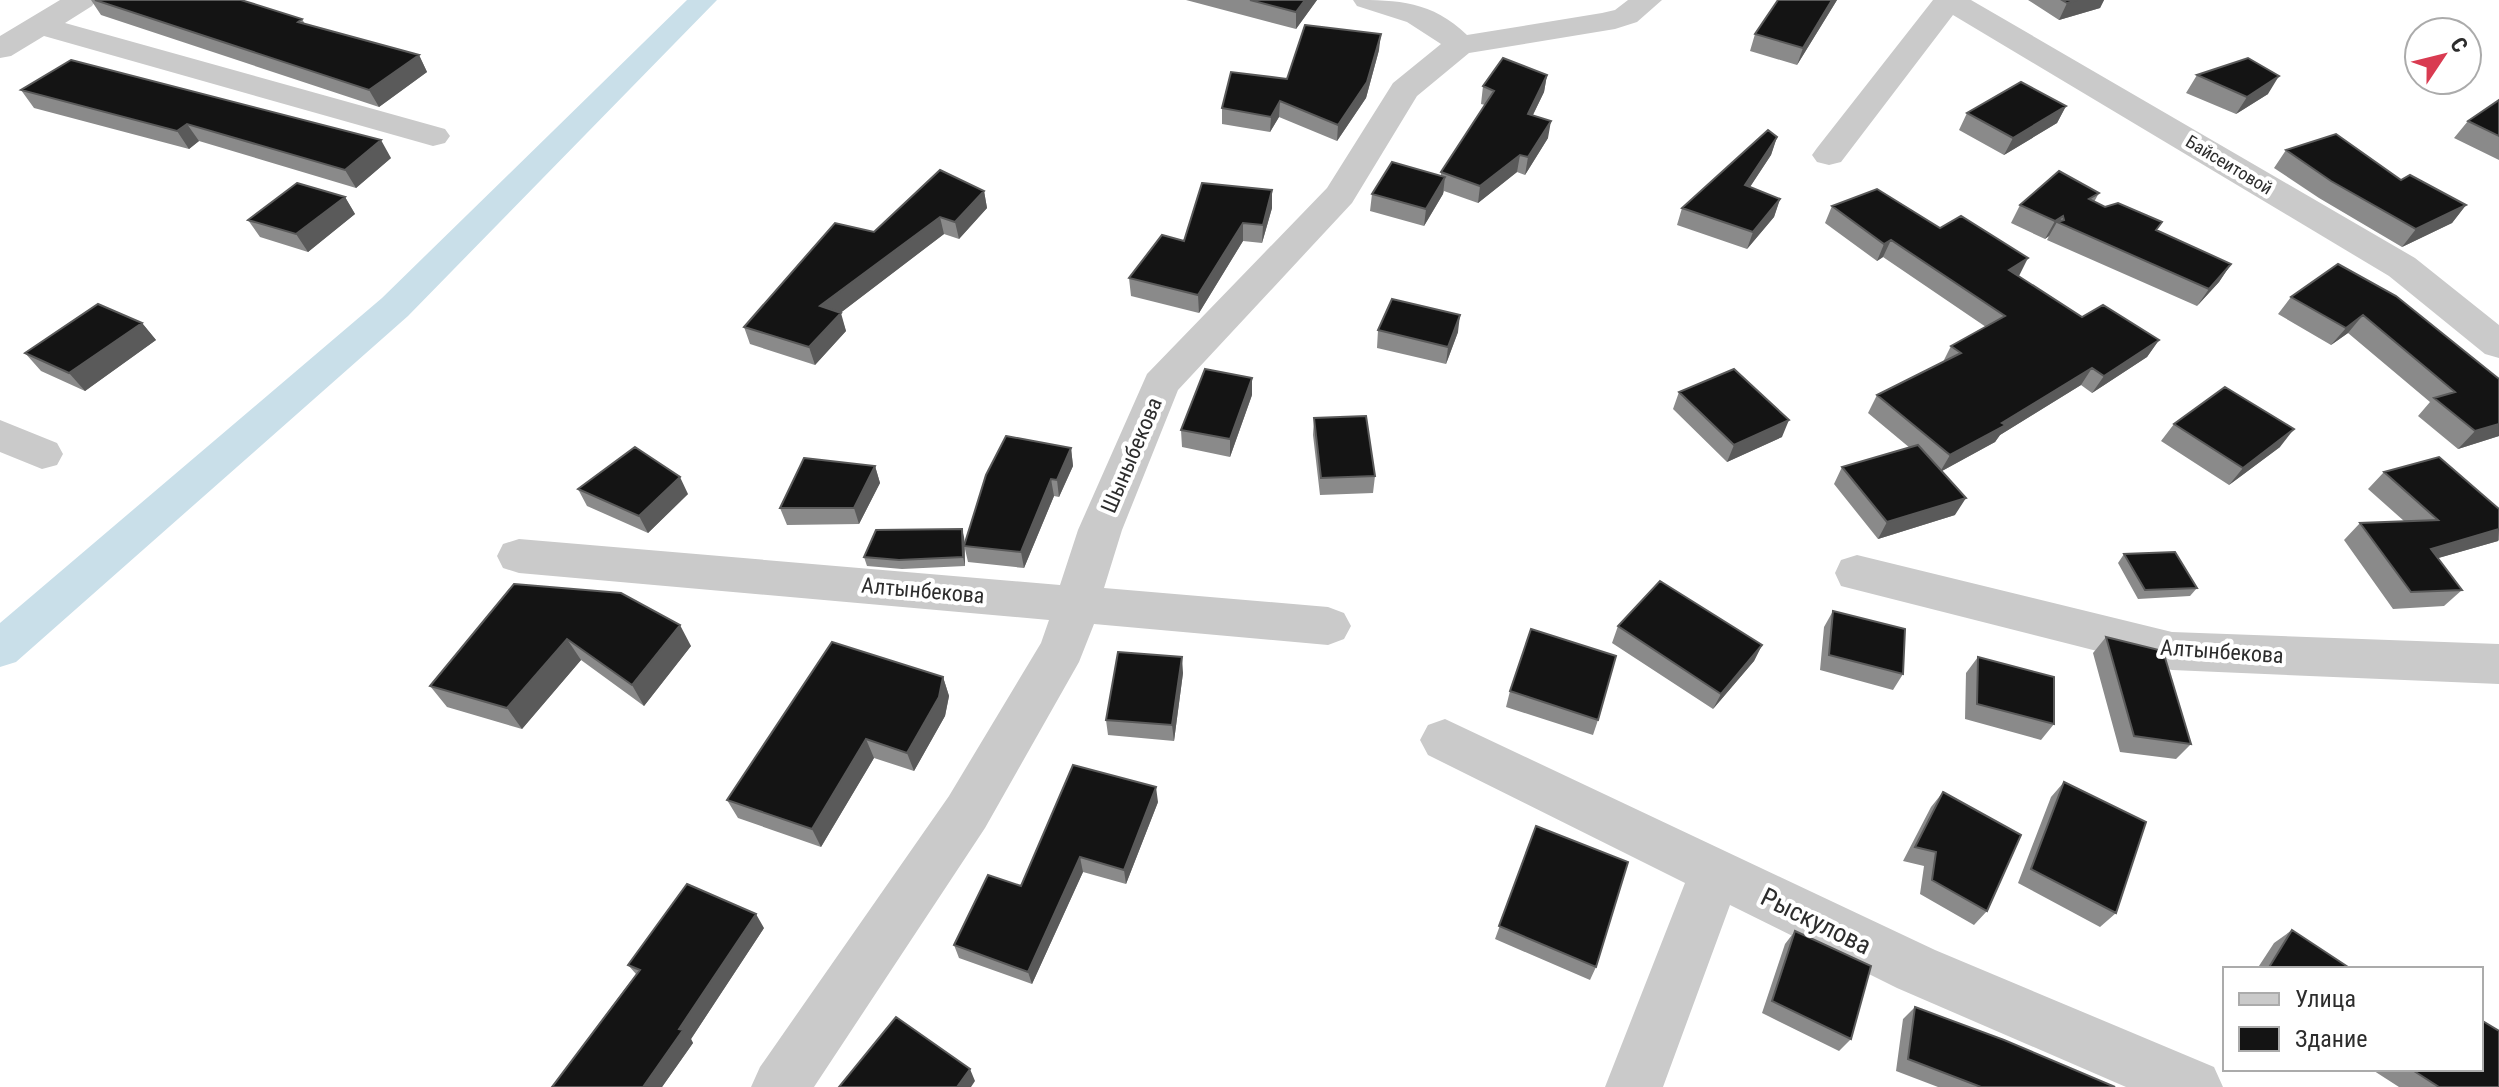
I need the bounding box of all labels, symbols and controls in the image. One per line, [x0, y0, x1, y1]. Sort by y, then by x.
north arrow [2403, 16, 2483, 96]
text: С [2445, 33, 2473, 57]
street label: Байсеитовой [2182, 131, 2276, 199]
street label: Шыныбекова [1096, 394, 1167, 517]
street label: Алтынбекова [860, 573, 986, 608]
street label: Алтынбекова [2159, 635, 2284, 668]
street label: Рыскулова [1756, 881, 1876, 961]
legend [2223, 967, 2483, 1071]
text: Улица [2295, 985, 2356, 1013]
text: Здание [2295, 1025, 2367, 1053]

